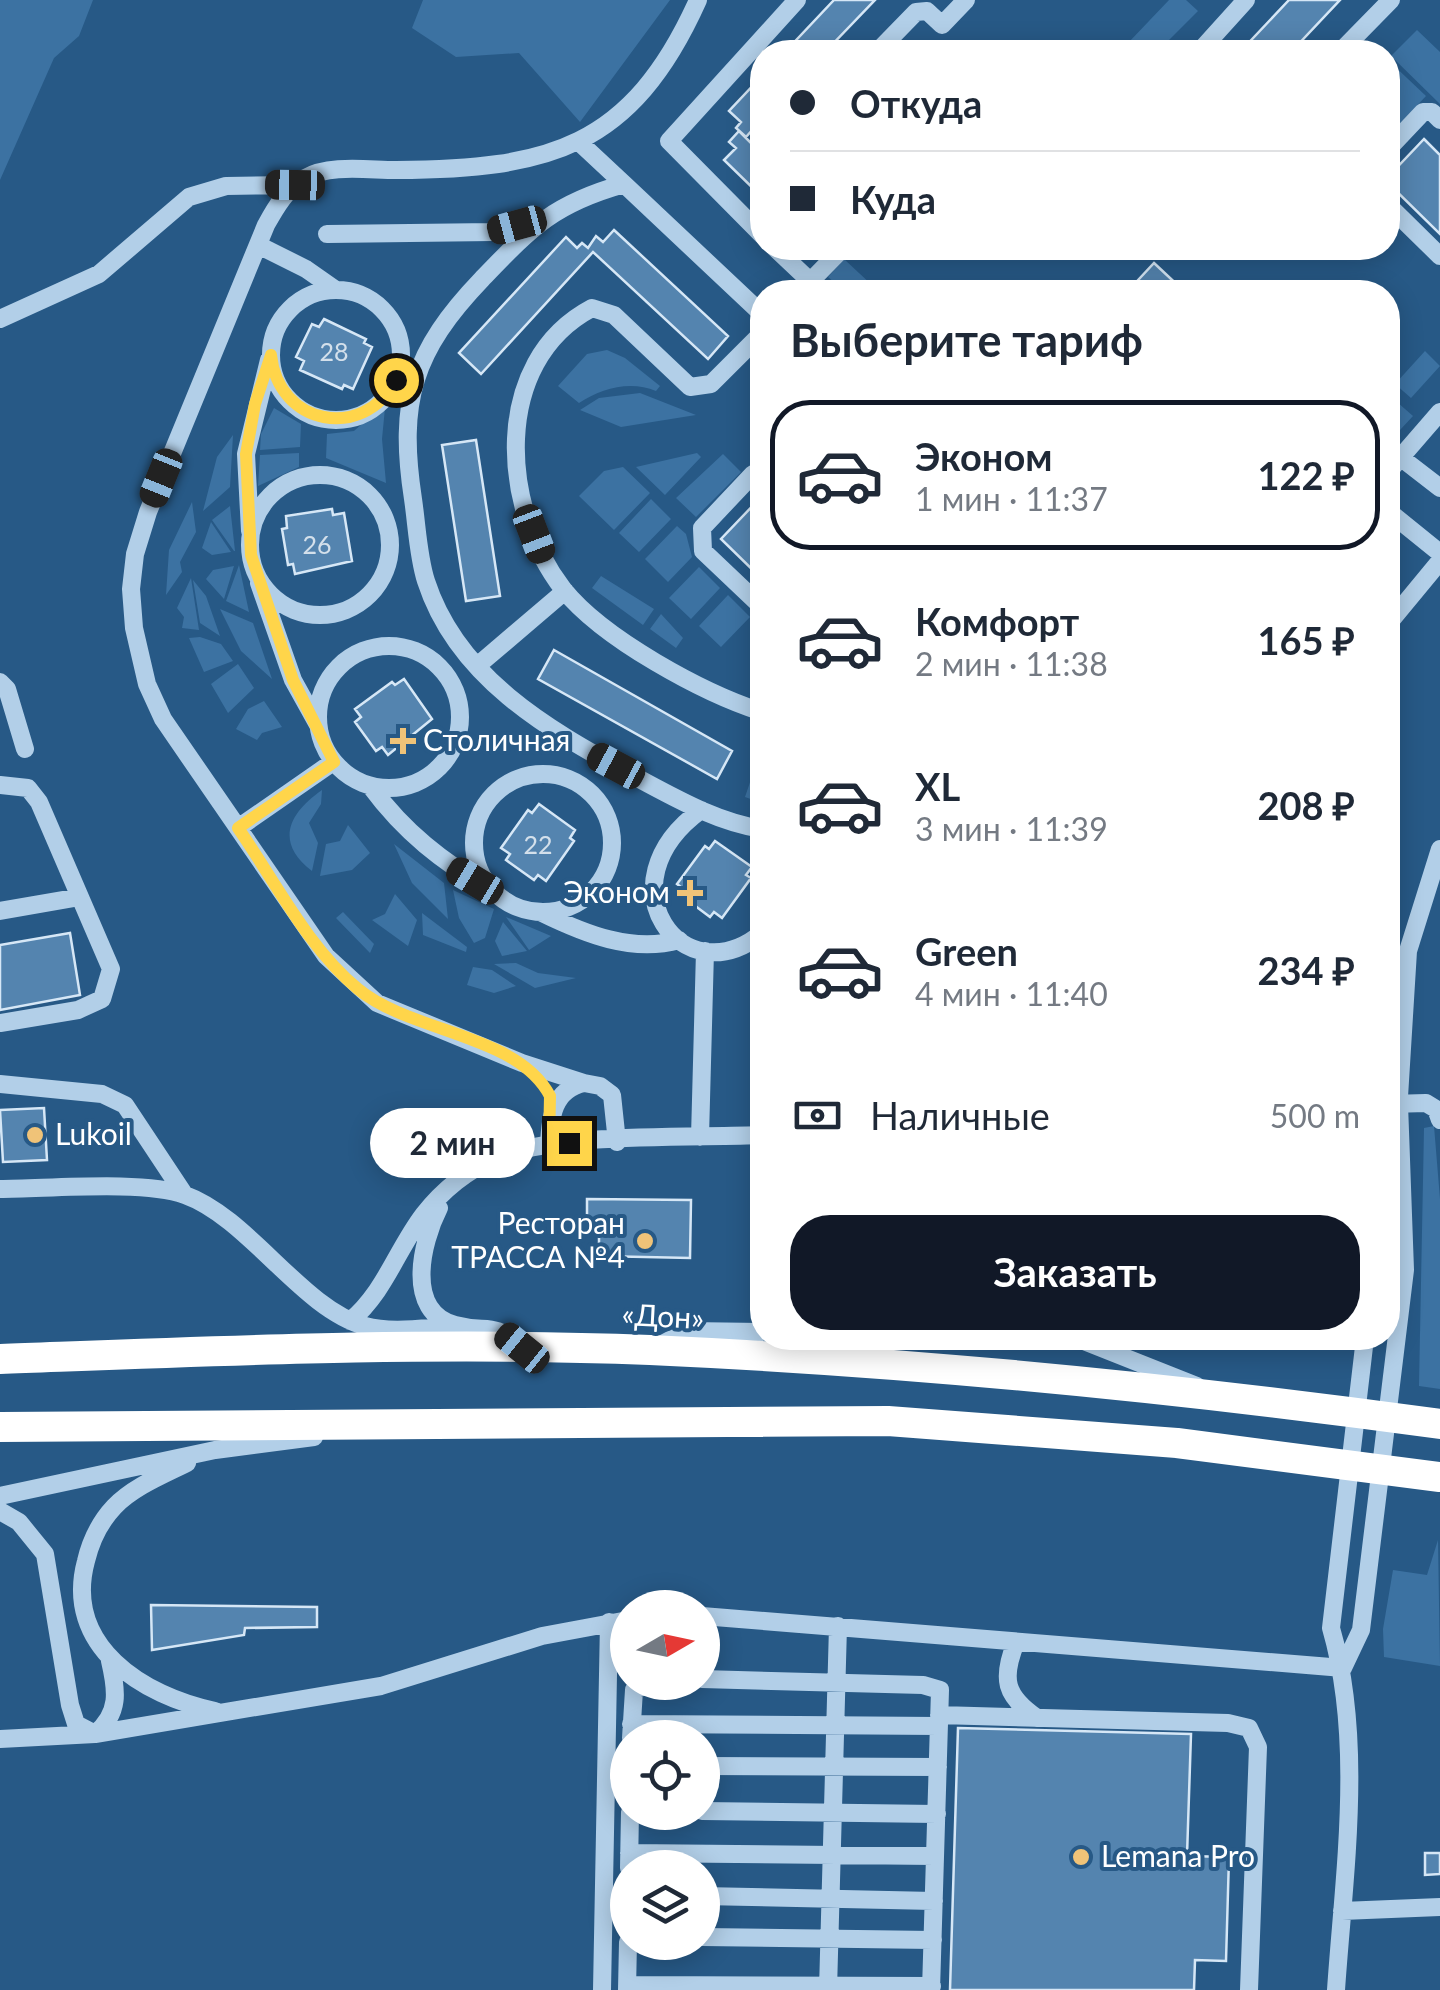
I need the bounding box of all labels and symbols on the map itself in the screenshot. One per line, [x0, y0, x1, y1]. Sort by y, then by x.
car [265, 169, 325, 201]
car [484, 203, 550, 247]
house number: 28 [319, 336, 349, 366]
route start [374, 358, 419, 403]
car [136, 445, 186, 511]
car [509, 501, 559, 567]
house number: 26 [302, 529, 332, 559]
place label: Столичная [423, 721, 570, 757]
marker: Столичная [392, 730, 414, 752]
car [582, 739, 650, 793]
house number: 22 [523, 829, 553, 859]
car [442, 853, 508, 909]
place label: Эконом [563, 873, 670, 909]
marker: Эконом [679, 882, 701, 904]
callout: 2 мин [369, 1108, 534, 1178]
place label: Lukoil [55, 1115, 132, 1151]
route end [547, 1121, 592, 1166]
marker: Lukoil [24, 1124, 46, 1146]
place label: Ресторан ТРАССА №4 [451, 1204, 625, 1274]
marker: Ресторан ТРАССА №4 [634, 1230, 656, 1252]
street label: «Дон» [621, 1295, 705, 1335]
car [489, 1317, 555, 1379]
north arrow [610, 1590, 720, 1700]
place label: Lemana Pro [1101, 1837, 1255, 1873]
marker: Lemana Pro [1070, 1846, 1092, 1868]

